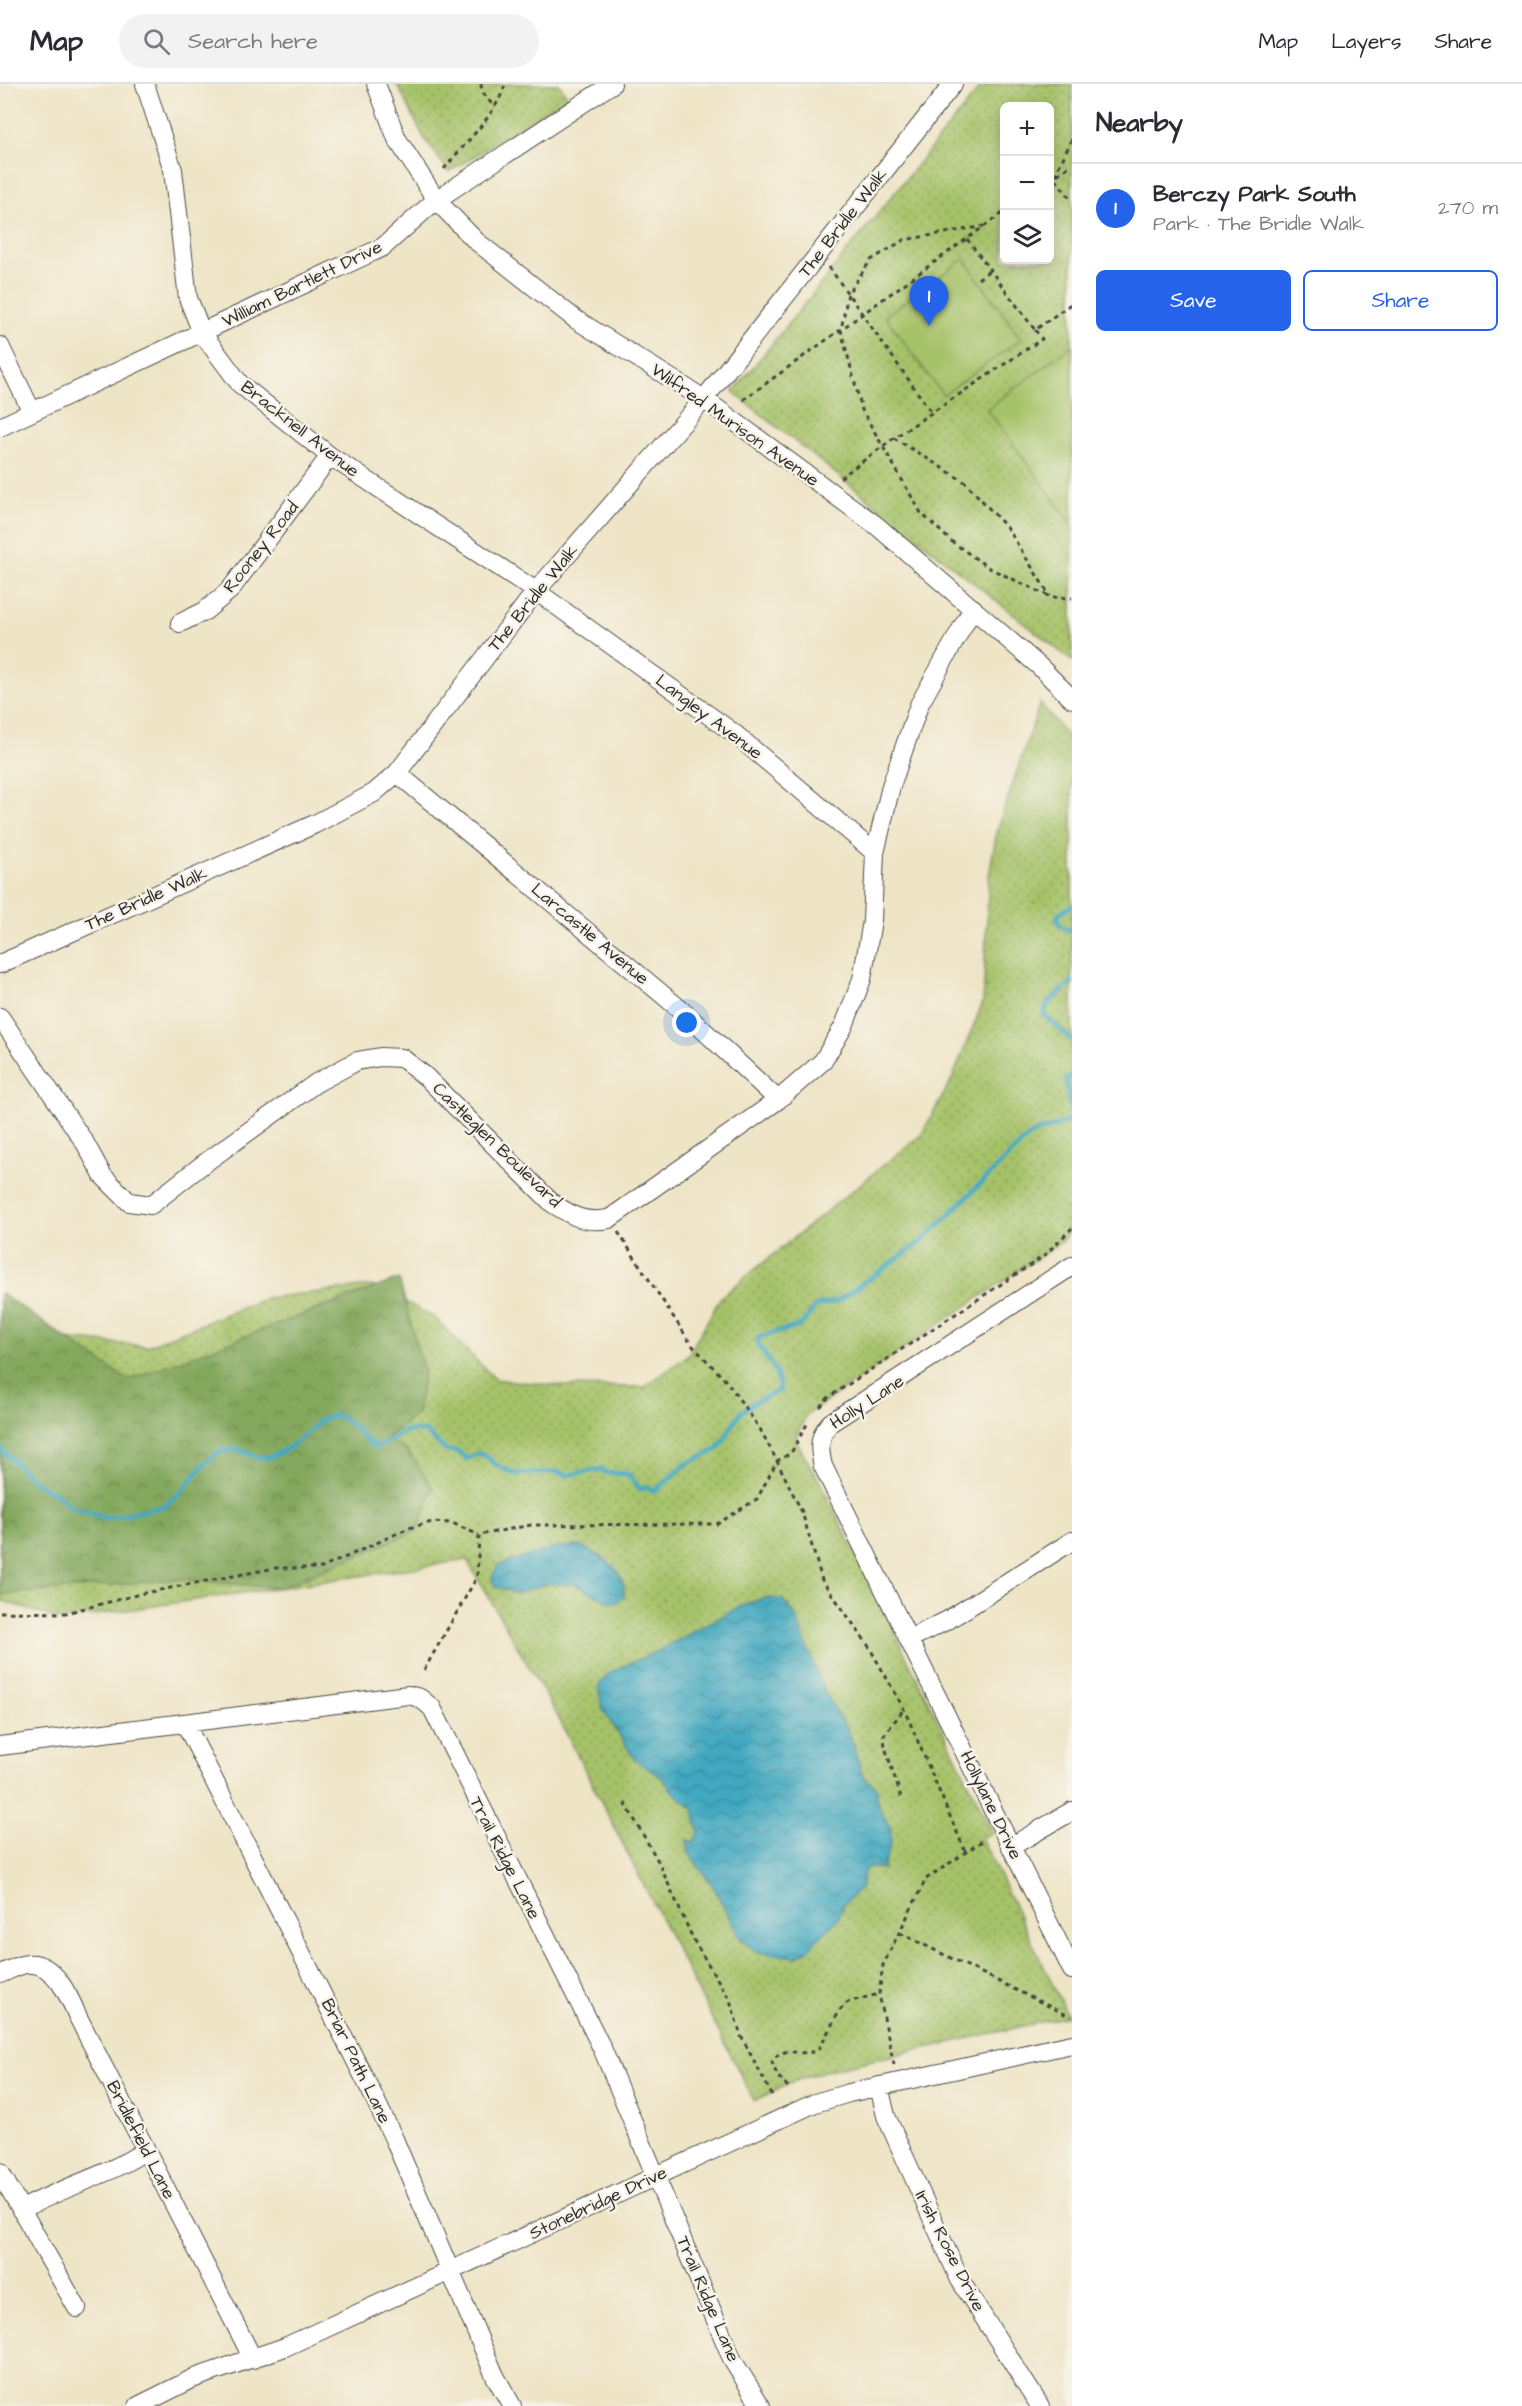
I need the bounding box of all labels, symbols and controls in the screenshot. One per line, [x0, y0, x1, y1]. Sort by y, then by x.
search box [119, 14, 539, 68]
text: Map [30, 22, 83, 61]
icon: search [140, 25, 173, 58]
text: Search here [188, 26, 318, 57]
text: Map [1258, 27, 1298, 56]
text: Layers [1331, 27, 1401, 56]
text: Share [1434, 27, 1492, 56]
map controls [1000, 102, 1054, 264]
button: + [1000, 102, 1054, 156]
text: Nearby [1096, 105, 1183, 141]
button: − [1000, 156, 1054, 210]
street label: The Bridle Walk [793, 163, 893, 283]
text: Berczy Park South [1153, 179, 1356, 210]
text: 1 [1114, 194, 1117, 222]
text: 270 m [1438, 194, 1498, 222]
button: layers [1000, 210, 1054, 264]
text: Park · The Bridle Walk [1153, 210, 1364, 238]
street label: William Bartlett Drive [218, 234, 386, 334]
button: Save [1096, 270, 1291, 331]
button: Share [1303, 270, 1498, 331]
pin: 1 [910, 276, 948, 326]
street label: Wilfred Murison Avenue [646, 357, 824, 493]
street label: Bracknell Avenue [235, 375, 365, 483]
street label: Rooney Road [217, 496, 306, 599]
street label: The Bridle Walk [482, 539, 584, 657]
street label: Langley Avenue [650, 668, 768, 766]
street label: The Bridle Walk [81, 861, 211, 937]
street label: Larcastle Avenue [526, 877, 654, 991]
your location [672, 1008, 701, 1037]
street label: Castleglen Boulevard [426, 1077, 567, 1214]
street label: Holly Lane [825, 1368, 910, 1436]
street label: Hollylane Drive [953, 1747, 1028, 1864]
street label: Trail Ridge Lane [462, 1792, 547, 1924]
street label: Briar Path Lane [315, 1994, 397, 2128]
street label: Bridlefield Lane [100, 2076, 182, 2204]
street label: Stonebridge Drive [525, 2160, 672, 2247]
street label: Irish Rose Drive [909, 2186, 991, 2316]
street label: Trail Ridge Lane [669, 2232, 746, 2366]

